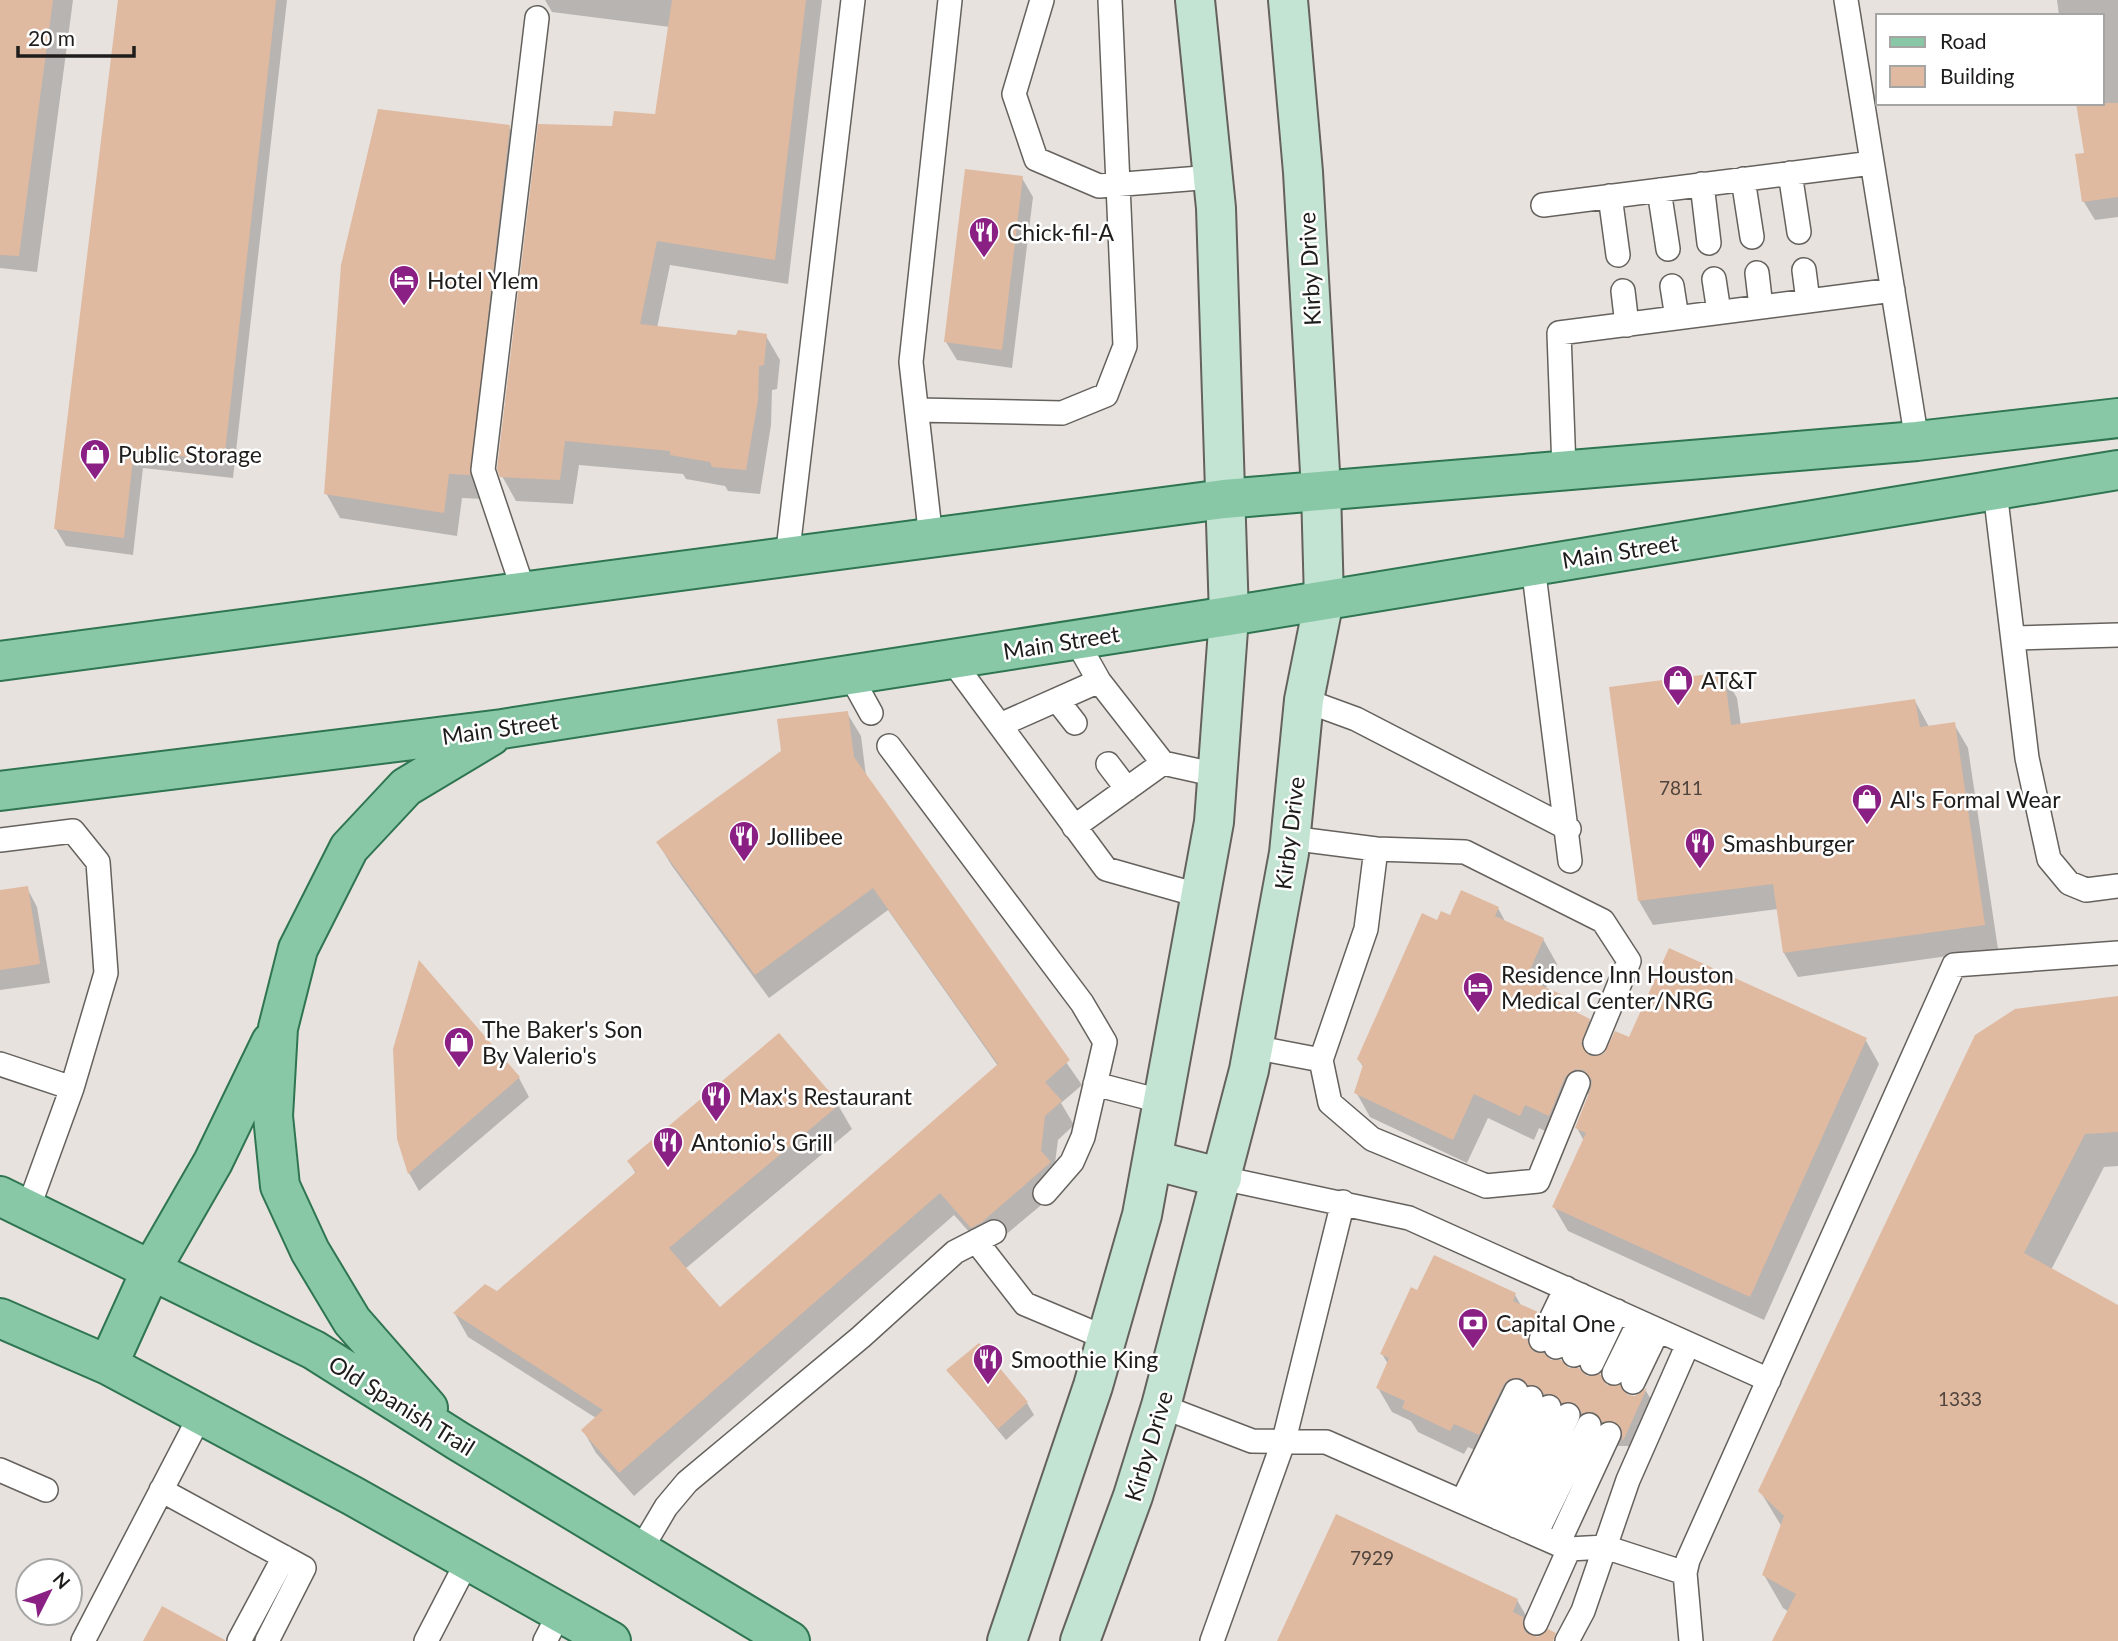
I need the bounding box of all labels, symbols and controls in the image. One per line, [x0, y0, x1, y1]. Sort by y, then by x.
scale bar [18, 14, 133, 58]
legend [1876, 14, 2104, 105]
text: 20 m [28, 25, 75, 50]
text: Road [1940, 28, 1987, 53]
text: Building [1940, 63, 2015, 88]
street label: Kirby Drive [1292, 211, 1326, 327]
restaurant icon: Chick-fil-A [967, 215, 1001, 259]
place label: Chick-fil-A [1007, 218, 1115, 246]
hotel icon: Hotel Ylem [387, 263, 421, 307]
place label: Hotel Ylem [427, 266, 539, 294]
shop icon: Public Storage [78, 437, 112, 481]
place label: Public Storage [118, 440, 262, 468]
street label: Main Street [1560, 528, 1681, 574]
street label: Main Street [1001, 619, 1122, 665]
shop icon: AT&T [1661, 663, 1695, 707]
place label: AT&T [1701, 666, 1757, 694]
street label: Main Street [440, 706, 561, 750]
street label: Kirby Drive [1268, 775, 1310, 891]
house number: 7811 [1659, 776, 1703, 799]
shop icon: Al's Formal Wear [1850, 782, 1884, 826]
place label: Al's Formal Wear [1890, 785, 2061, 813]
restaurant icon: Jollibee [727, 819, 761, 863]
place label: Jollibee [767, 822, 843, 850]
restaurant icon: Smashburger [1683, 826, 1717, 870]
place label: Smashburger [1723, 829, 1855, 857]
place label: Residence Inn Houston Medical Center/NRG [1501, 960, 1734, 1014]
hotel icon: Residence Inn Houston Medical Center/NRG [1461, 970, 1495, 1014]
place label: The Baker's Son By Valerio's [482, 1015, 643, 1069]
shop icon: The Baker's Son By Valerio's [442, 1025, 476, 1069]
restaurant icon: Max's Restaurant [699, 1079, 733, 1123]
place label: Max's Restaurant [739, 1082, 913, 1110]
restaurant icon: Antonio's Grill [651, 1125, 685, 1169]
place label: Antonio's Grill [691, 1128, 833, 1156]
bank icon: Capital One [1456, 1306, 1490, 1350]
place label: Capital One [1496, 1309, 1615, 1337]
restaurant icon: Smoothie King [971, 1342, 1005, 1386]
place label: Smoothie King [1011, 1345, 1158, 1373]
street label: Old Spanish Trail [324, 1349, 480, 1461]
house number: 1333 [1938, 1387, 1982, 1410]
street label: Kirby Drive [1118, 1388, 1178, 1504]
house number: 7929 [1350, 1546, 1394, 1569]
north arrow [14, 1557, 84, 1627]
text: N [49, 1567, 75, 1593]

